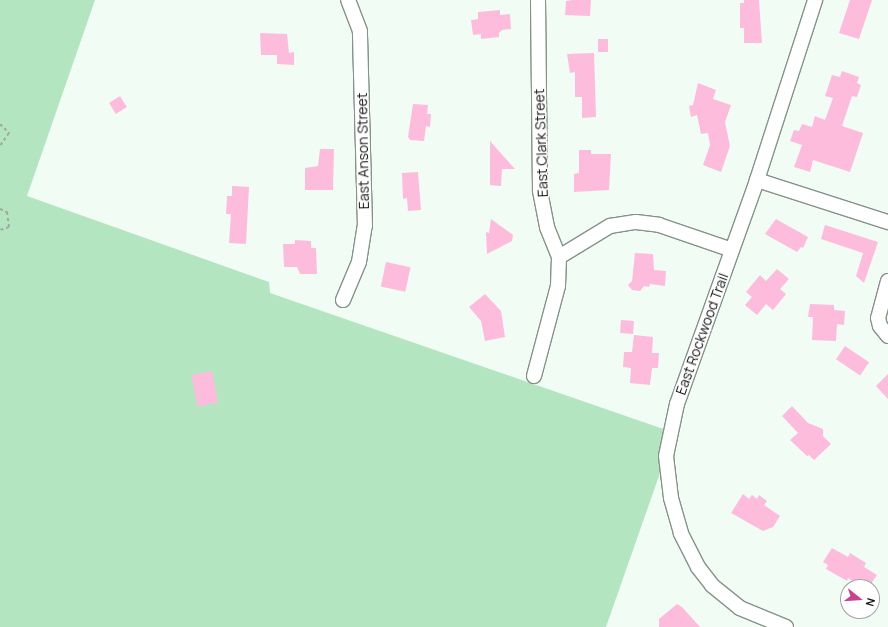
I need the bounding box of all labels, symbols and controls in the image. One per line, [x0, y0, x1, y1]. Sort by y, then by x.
street label: East Clark Street [531, 88, 551, 198]
street label: East Anson Street [354, 93, 372, 209]
street label: East Rockwood Trail [672, 271, 732, 397]
north arrow [840, 579, 880, 619]
text: N [863, 596, 879, 608]

